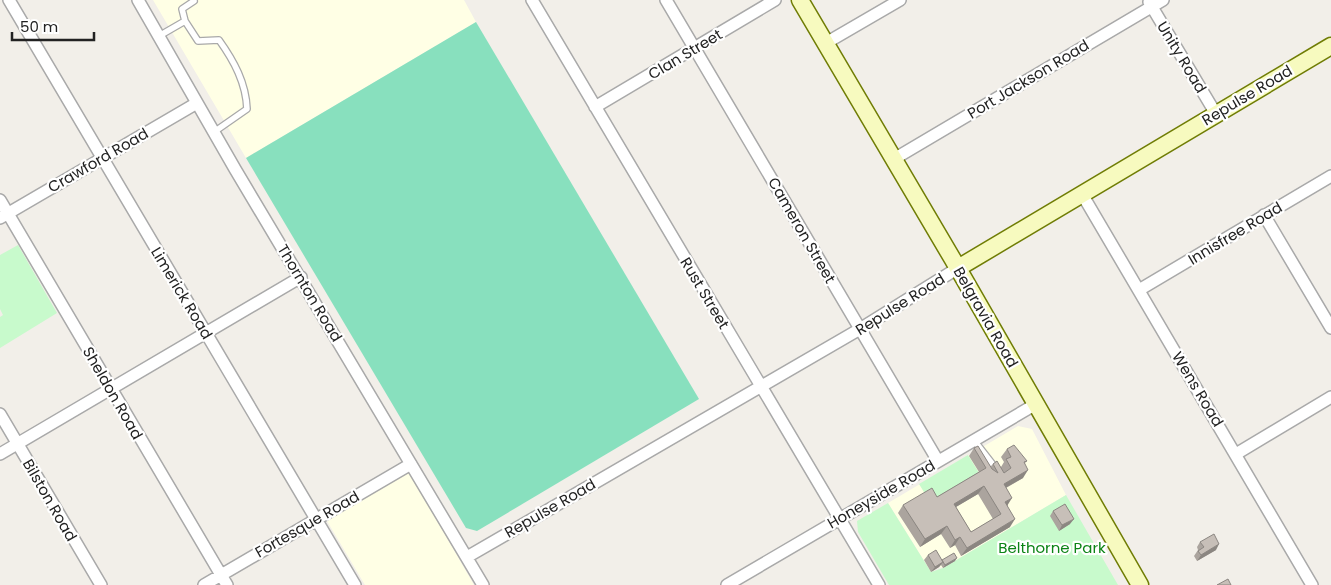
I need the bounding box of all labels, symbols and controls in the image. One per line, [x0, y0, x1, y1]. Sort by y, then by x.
scale bar [12, 10, 95, 42]
text: 50 m [20, 16, 58, 37]
street label: Unity Road [1152, 17, 1212, 97]
street label: Clan Street [644, 24, 726, 84]
street label: Port Jackson Road [963, 34, 1093, 124]
street label: Repulse Road [1198, 60, 1296, 130]
street label: Crawford Road [44, 123, 152, 197]
street label: Cameron Street [763, 173, 841, 287]
street label: Innisfree Road [1184, 197, 1286, 269]
street label: Thornton Road [273, 240, 347, 346]
street label: Limerick Road [146, 243, 218, 343]
street label: Rust Street [675, 253, 735, 333]
street label: Belgravia Road [949, 263, 1023, 371]
street label: Repulse Road [851, 268, 949, 340]
street label: Sheldon Road [78, 343, 148, 443]
street label: Wens Road [1167, 347, 1229, 431]
street label: Bilston Road [18, 455, 82, 545]
street label: Honeyside Road [823, 455, 939, 533]
street label: Repulse Road [501, 473, 599, 543]
street label: Fortesque Road [251, 486, 363, 562]
park label: Belthorne Park [998, 537, 1106, 558]

